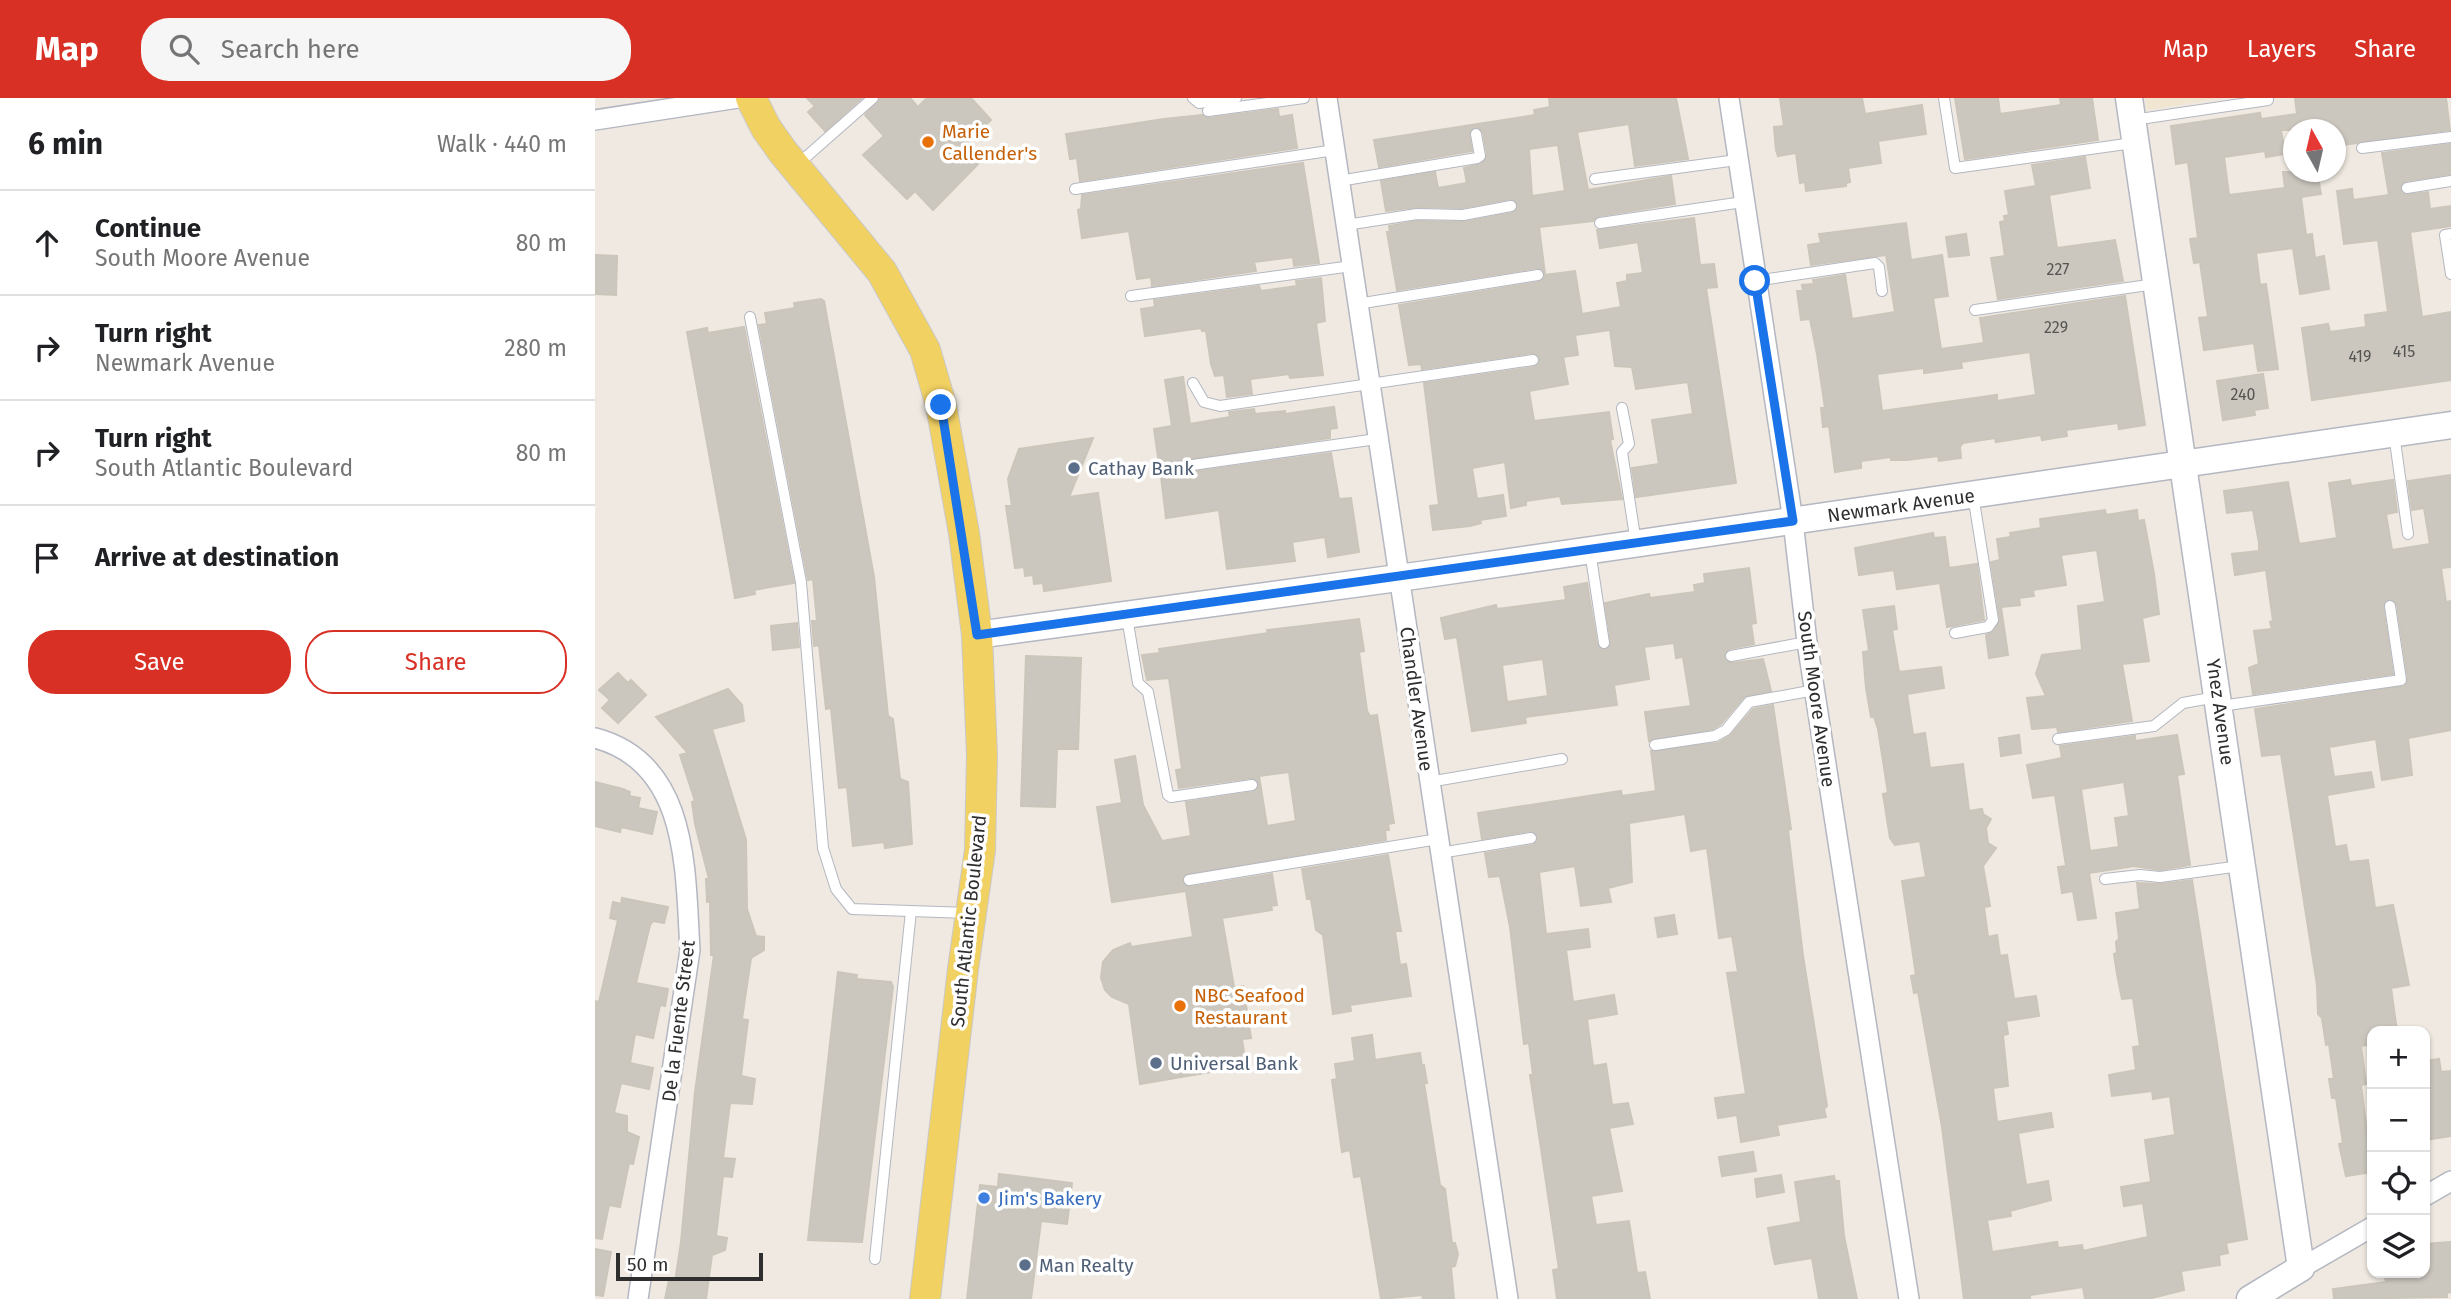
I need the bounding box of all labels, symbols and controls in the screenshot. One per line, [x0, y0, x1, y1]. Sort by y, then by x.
search box [141, 18, 631, 81]
text: Map [35, 29, 99, 69]
icon: search [165, 30, 203, 68]
text: Search here [221, 34, 360, 65]
text: Map [2163, 35, 2209, 63]
text: Layers [2247, 35, 2316, 63]
text: Share [2354, 35, 2416, 63]
north arrow [2283, 119, 2346, 182]
place label: Marie Callender's [942, 120, 1037, 165]
text: 6 min [28, 126, 103, 162]
text: Walk · 440 m [437, 130, 567, 158]
marker: Marie Callender's [920, 134, 936, 150]
text: Continue [95, 213, 201, 244]
icon: ahead [28, 224, 66, 262]
text: 80 m [516, 229, 567, 257]
text: South Moore Avenue [95, 244, 310, 272]
house number: 227 [2047, 260, 2069, 279]
route start [1739, 265, 1770, 296]
text: Turn right [95, 318, 212, 349]
house number: 229 [2044, 318, 2068, 337]
icon: right [28, 329, 66, 367]
text: 280 m [504, 334, 567, 362]
house number: 415 [2393, 342, 2415, 361]
house number: 419 [2349, 347, 2371, 366]
text: Newmark Avenue [95, 349, 275, 377]
house number: 240 [2231, 385, 2256, 404]
route end [925, 389, 956, 420]
text: Turn right [95, 423, 212, 454]
icon: right [28, 434, 66, 472]
text: 80 m [516, 439, 567, 467]
text: South Atlantic Boulevard [95, 454, 353, 482]
place label: Cathay Bank [1088, 457, 1194, 480]
marker: Cathay Bank [1066, 460, 1082, 476]
street label: Newmark Avenue [1826, 484, 1976, 527]
icon: arrive [28, 539, 66, 577]
text: Arrive at destination [95, 542, 339, 573]
street label: South Moore Avenue [1793, 609, 1840, 789]
street label: Chandler Avenue [1395, 625, 1438, 773]
button: Save [28, 630, 291, 694]
button: Share [305, 630, 567, 694]
street label: Ynez Avenue [2202, 657, 2239, 767]
street label: South Atlantic Boulevard [946, 814, 991, 1028]
street label: De la Fuente Street [657, 939, 700, 1103]
place label: NBC Seafood Restaurant [1194, 984, 1305, 1029]
marker: NBC Seafood Restaurant [1172, 998, 1188, 1014]
map controls [2367, 1026, 2430, 1278]
button: + [2367, 1026, 2430, 1089]
place label: Universal Bank [1170, 1052, 1298, 1075]
marker: Universal Bank [1148, 1055, 1164, 1071]
button: − [2367, 1089, 2430, 1152]
button: locate [2367, 1152, 2430, 1215]
place label: Jim's Bakery [998, 1187, 1102, 1210]
marker: Jim's Bakery [976, 1190, 992, 1206]
button: layers [2367, 1215, 2430, 1278]
scale bar [616, 1250, 763, 1282]
text: 50 m [627, 1253, 668, 1276]
place label: Man Realty [1039, 1254, 1134, 1277]
marker: Man Realty [1017, 1257, 1033, 1273]

